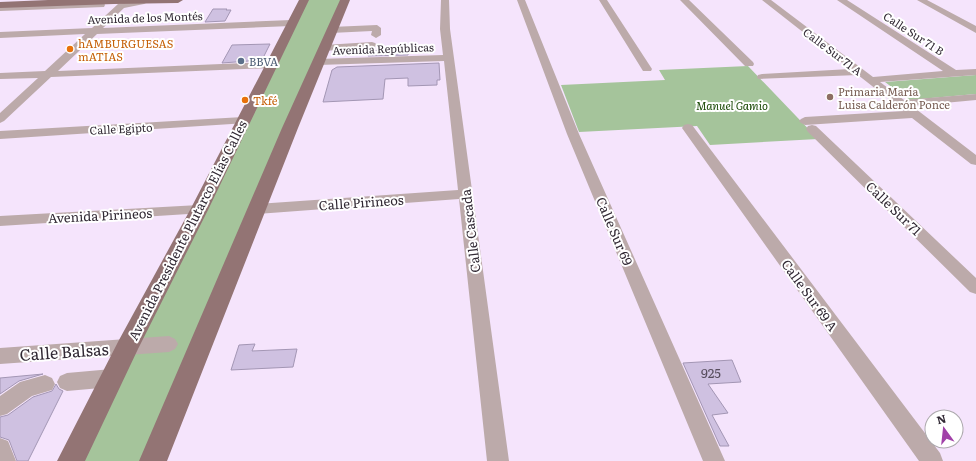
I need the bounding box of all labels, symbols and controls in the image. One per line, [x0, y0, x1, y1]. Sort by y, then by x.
street label: Avenida de los Montés [87, 7, 203, 27]
street label: Calle Sur 71 B [881, 7, 947, 59]
street label: Calle Sur 71 A [800, 24, 866, 78]
place label: hAMBURGUESAS mATIAS [78, 35, 173, 64]
street label: Avenida Repúblicas [332, 38, 434, 58]
marker: hAMBURGUESAS mATIAS [65, 44, 75, 54]
place label: BBVA [249, 53, 278, 69]
marker: BBVA [236, 56, 246, 66]
place label: Primaria María Luisa Calderón Ponce [838, 83, 950, 112]
place label: Tkfé [253, 92, 278, 108]
marker: Primaria María Luisa Calderón Ponce [825, 92, 835, 102]
marker: Tkfé [240, 95, 250, 105]
park label: Manuel Gamio [696, 97, 768, 113]
street label: Avenida Presidente Plutarco Elías Calles [123, 117, 251, 343]
street label: Calle Egipto [89, 118, 153, 138]
street label: Calle Sur 71 [862, 177, 926, 239]
street label: Calle Cascada [455, 188, 485, 274]
street label: Calle Pirineos [318, 190, 404, 214]
street label: Calle Sur 69 [592, 194, 638, 268]
street label: Avenida Pirineos [48, 203, 153, 227]
street label: Calle Sur 69 A [777, 255, 843, 335]
street label: Calle Balsas [19, 336, 109, 366]
house number: 925 [701, 363, 721, 382]
north arrow [924, 409, 964, 449]
text: N [935, 409, 948, 427]

